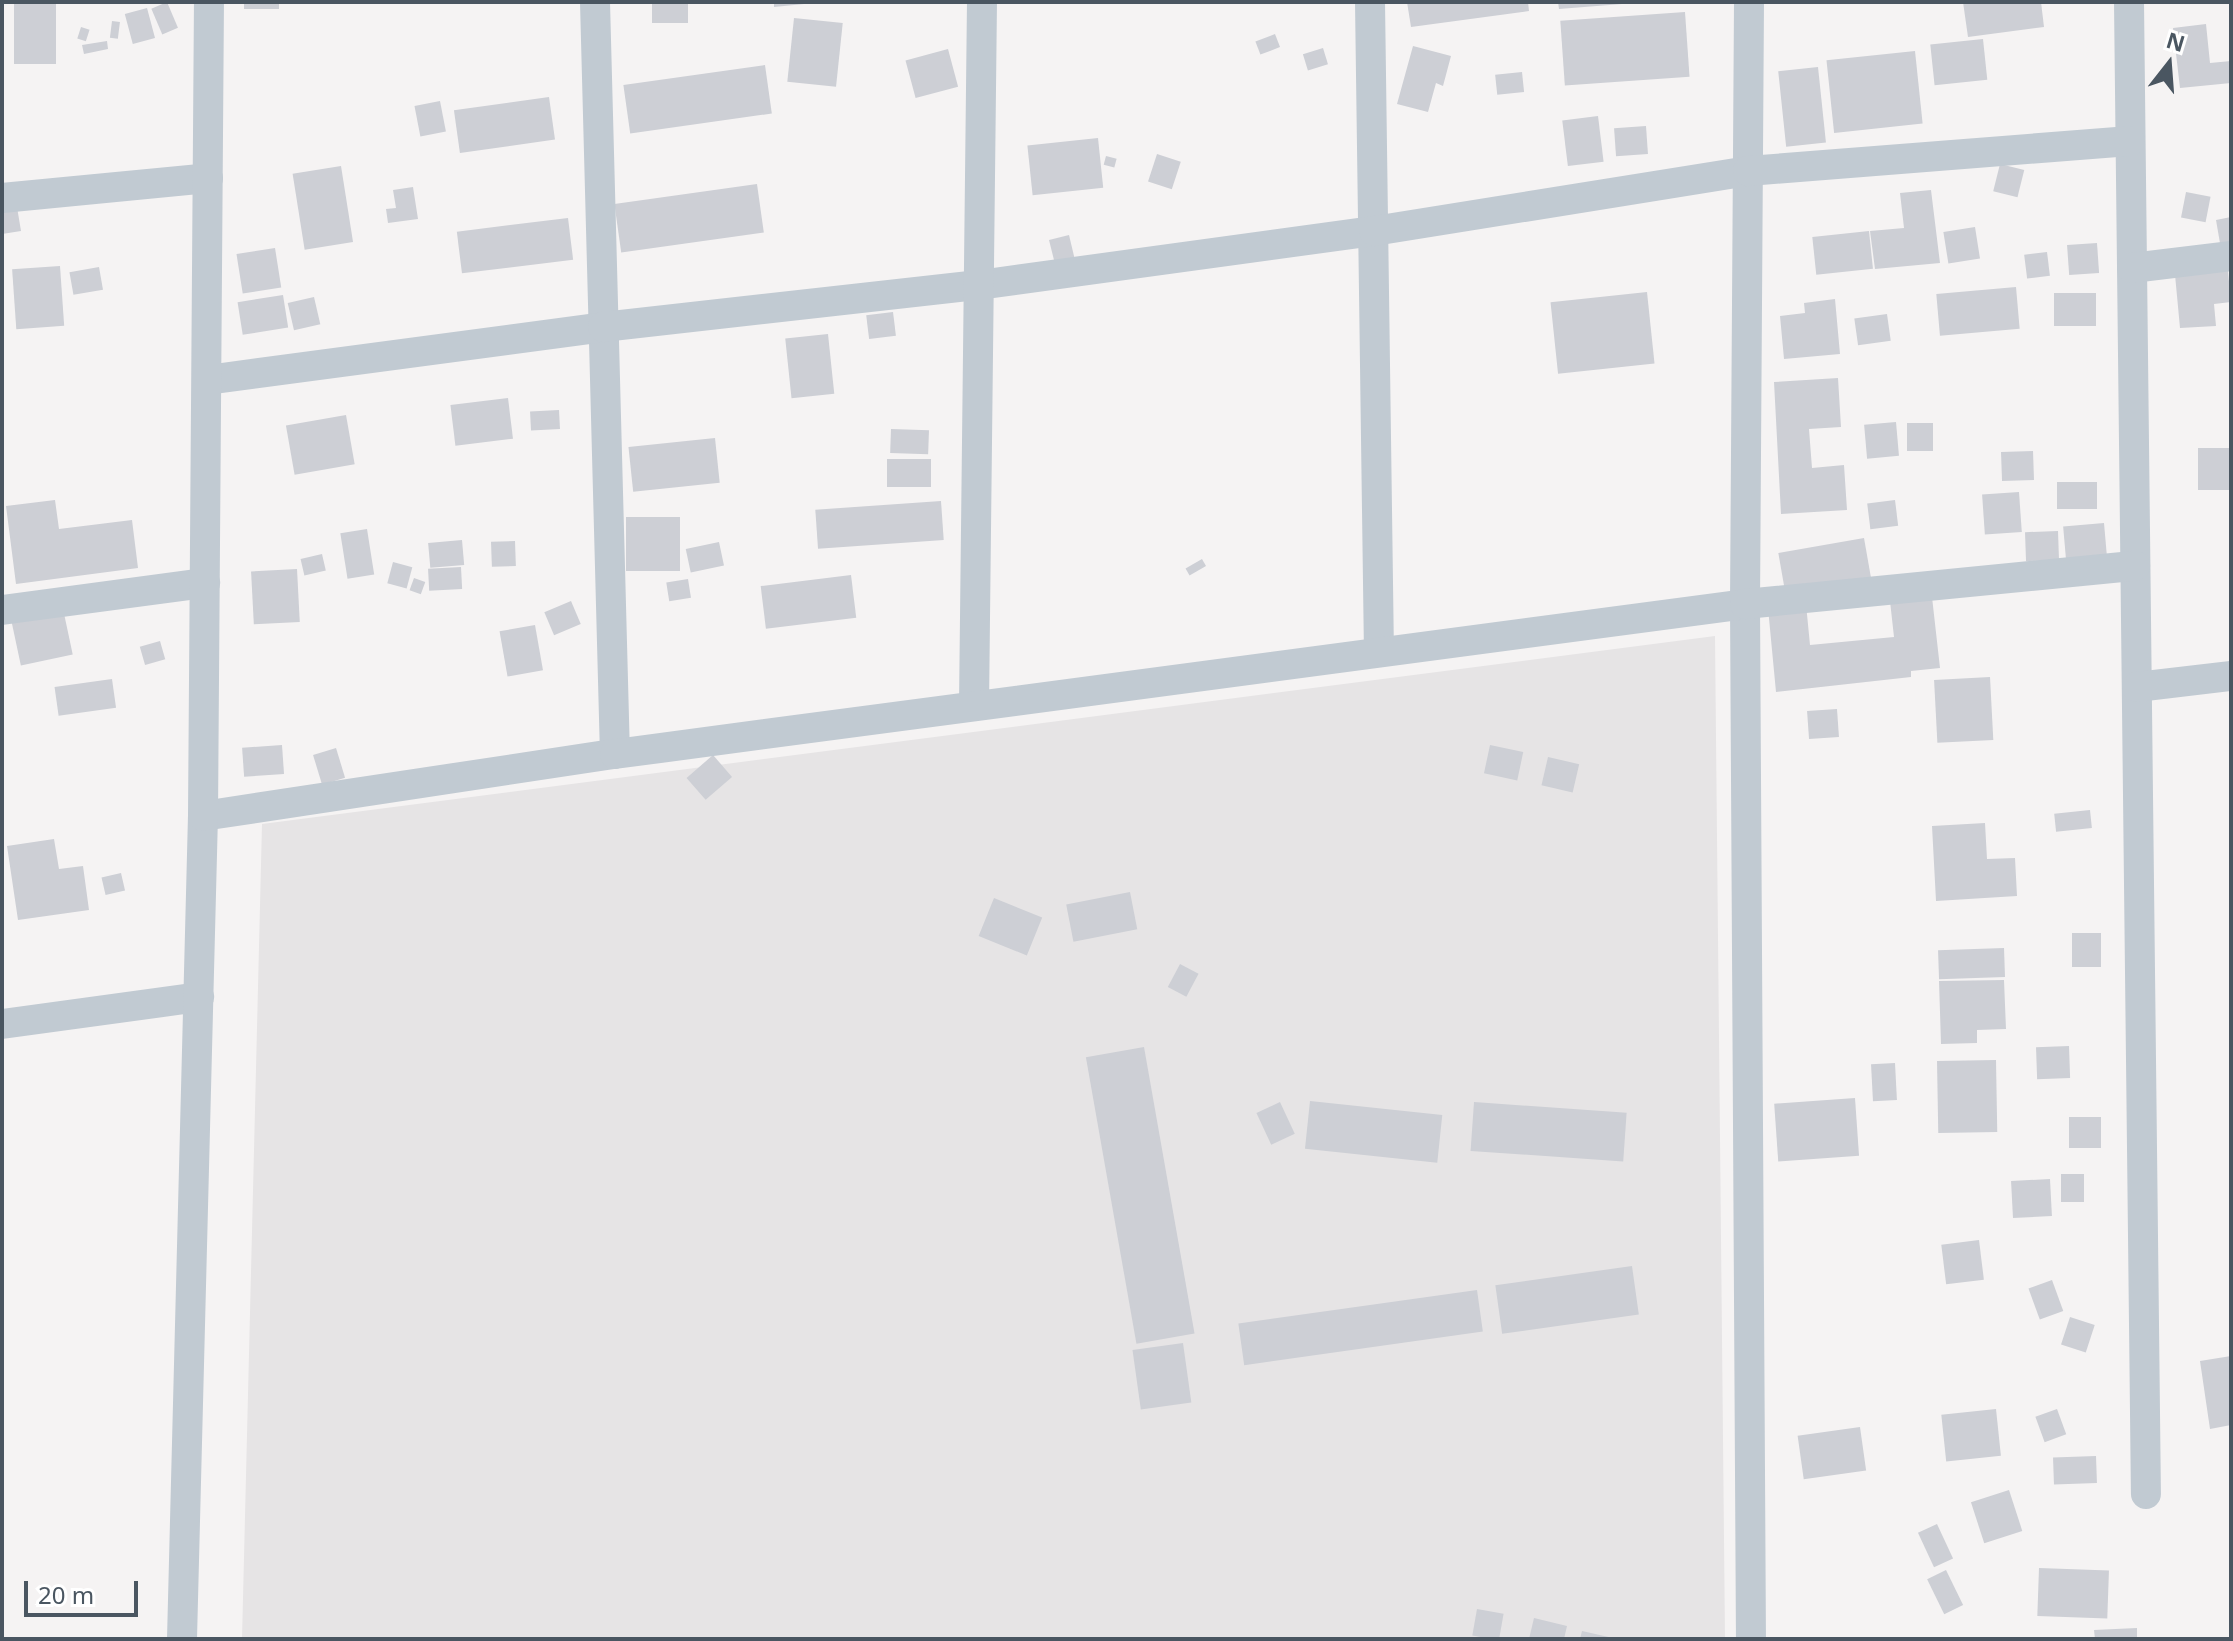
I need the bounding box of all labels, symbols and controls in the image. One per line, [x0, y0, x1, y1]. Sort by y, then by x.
north arrow [2129, 24, 2209, 104]
text: N [2163, 24, 2189, 58]
scale bar [28, 1565, 142, 1615]
text: 20 m [38, 1578, 94, 1611]

